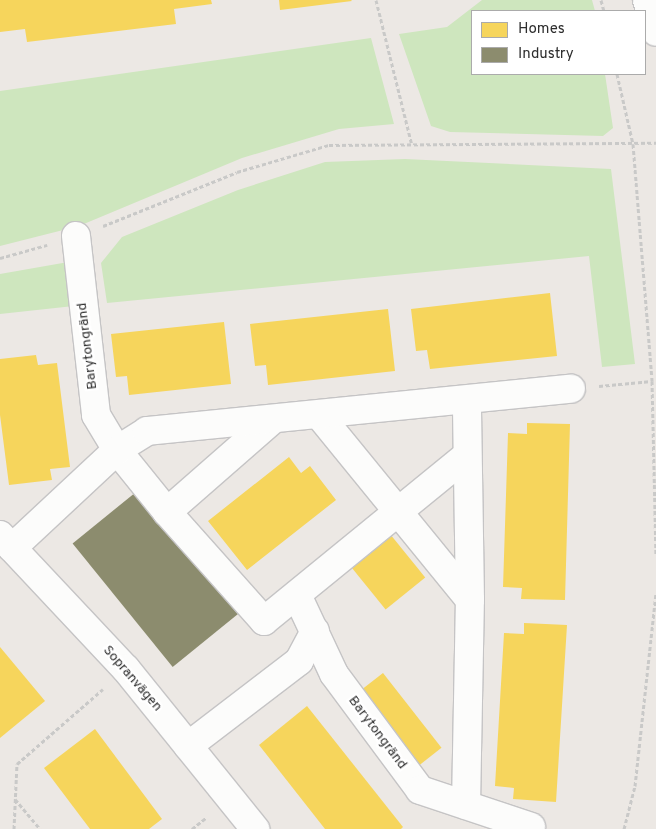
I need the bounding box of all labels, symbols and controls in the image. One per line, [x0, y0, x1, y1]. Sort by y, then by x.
legend [471, 10, 646, 75]
text: Homes [518, 20, 565, 39]
text: Industry [518, 45, 574, 64]
street label: Barytongränd [74, 302, 102, 390]
street label: Sopranvägen [99, 643, 165, 715]
street label: Barytongränd [344, 693, 410, 773]

